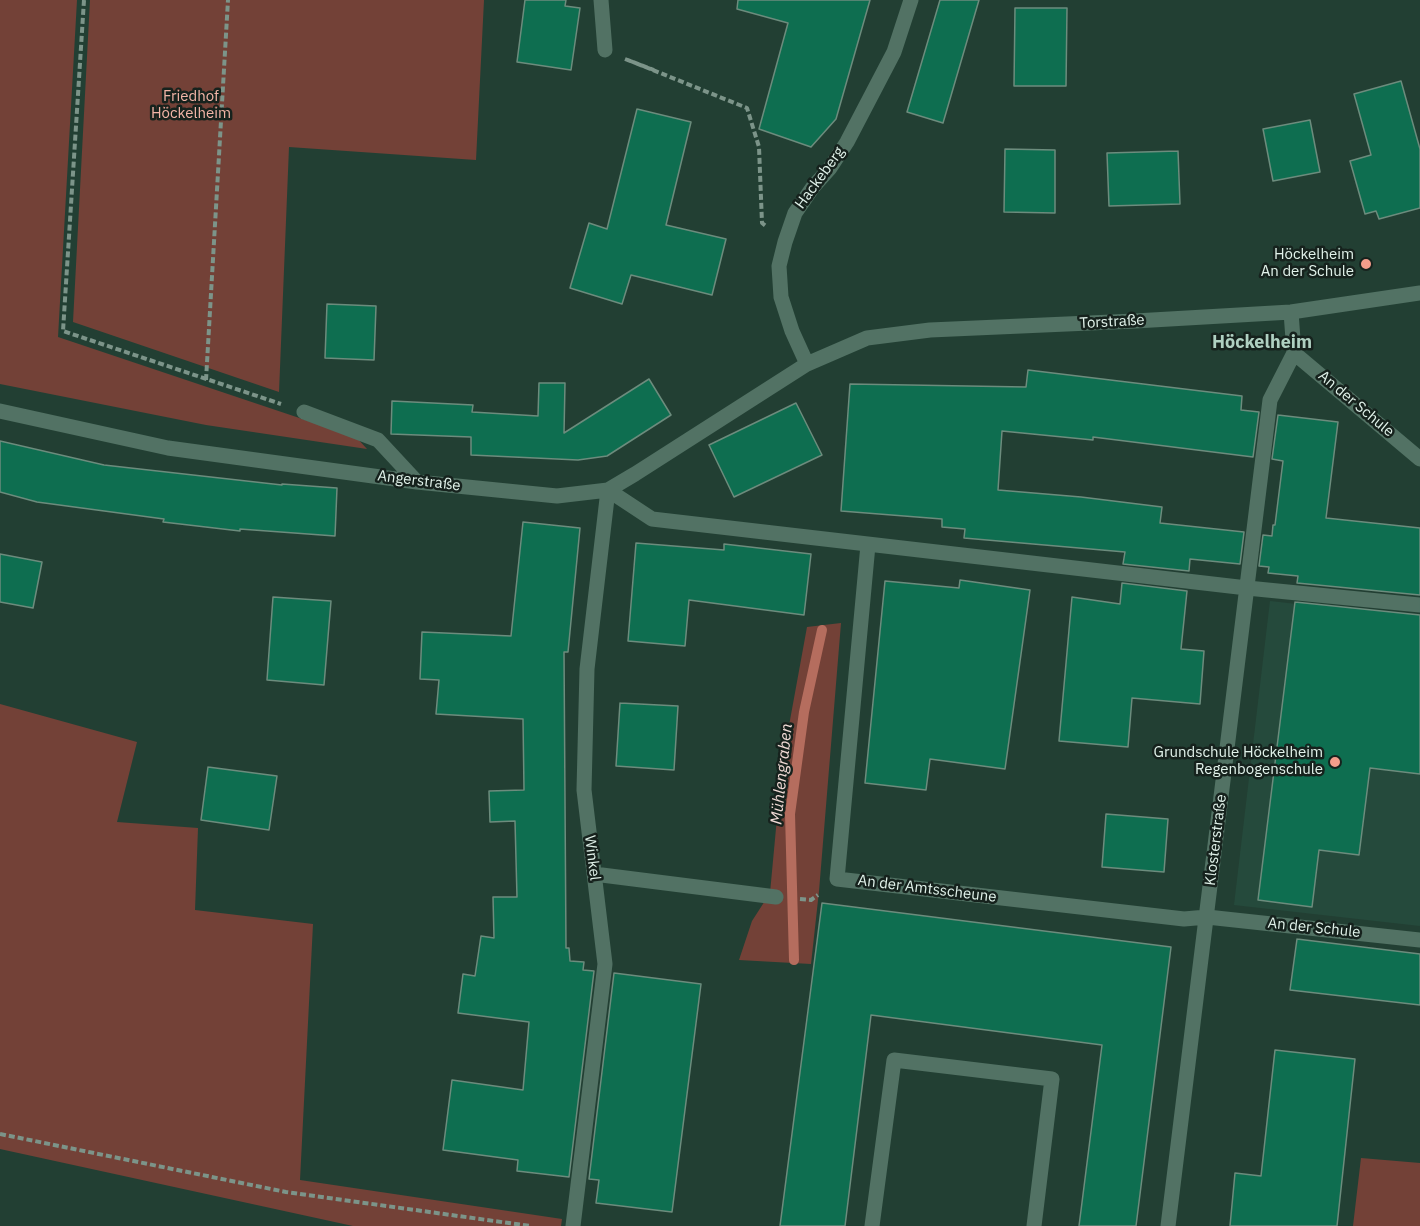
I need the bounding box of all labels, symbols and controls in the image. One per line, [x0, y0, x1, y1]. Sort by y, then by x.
park label: Friedhof Höckelheim [151, 88, 231, 123]
street label: Hackeberg [792, 144, 848, 212]
place label: Höckelheim An der Schule [1261, 246, 1354, 281]
marker: Höckelheim An der Schule [1359, 257, 1373, 271]
street label: Torstraße [1079, 311, 1145, 333]
district label: Höckelheim [1212, 332, 1312, 354]
street label: An der Schule [1314, 367, 1398, 441]
street label: Angerstraße [376, 467, 462, 495]
water label: Mühlengraben [767, 723, 797, 825]
place label: Grundschule Höckelheim Regenbogenschule [1153, 744, 1323, 779]
marker: Grundschule Höckelheim Regenbogenschule [1328, 755, 1342, 769]
street label: Klosterstraße [1201, 793, 1231, 887]
street label: Winkel [580, 834, 604, 882]
street label: An der Amtsscheune [857, 872, 997, 906]
street label: An der Schule [1267, 914, 1361, 942]

